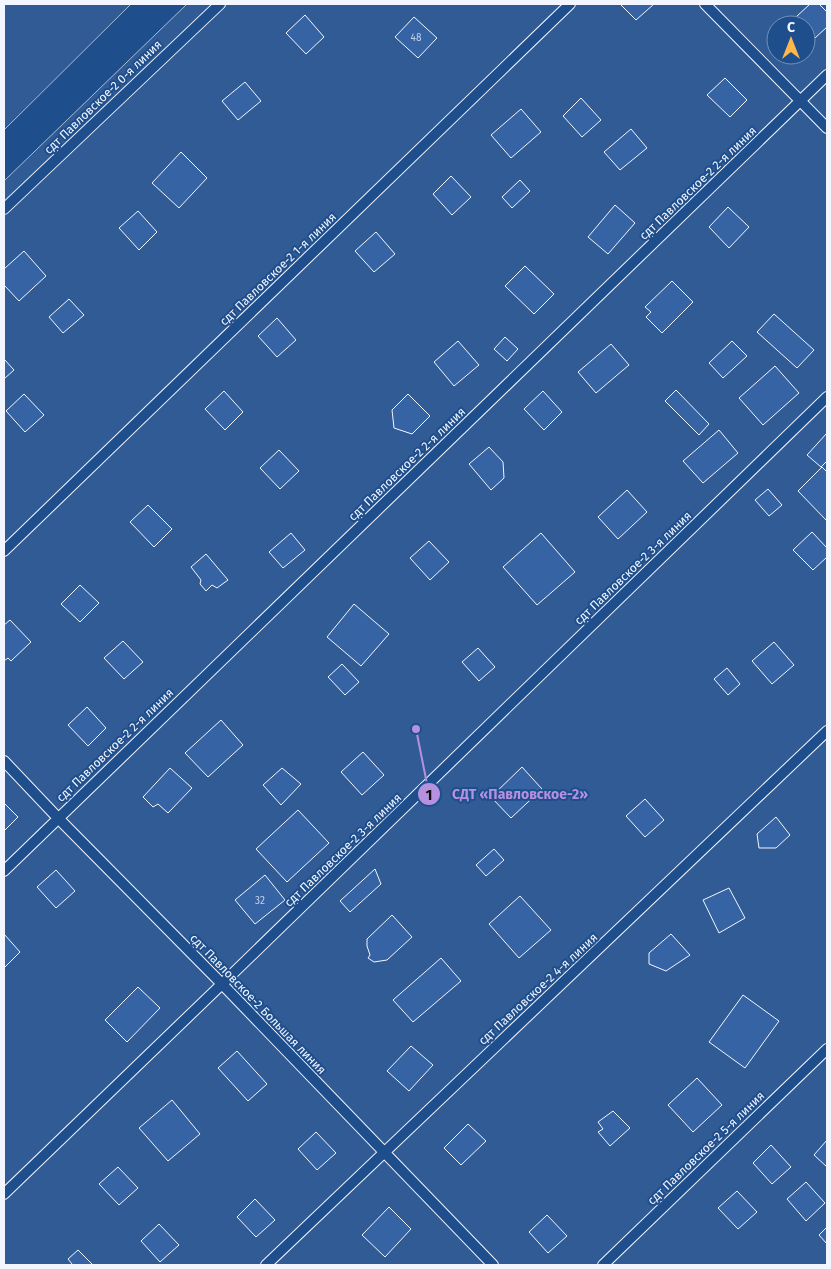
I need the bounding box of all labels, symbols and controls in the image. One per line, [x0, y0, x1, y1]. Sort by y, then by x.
north arrow [766, 15, 816, 65]
text: С [787, 19, 795, 36]
house number: 48 [411, 32, 422, 44]
street label: сдт Павловское-2 0-я линия [41, 37, 165, 157]
street label: сдт Павловское-2 2-я линия [637, 123, 759, 243]
street label: сдт Павловское-2 1-я линия [217, 210, 339, 328]
street label: сдт Павловское-2 2-я линия [346, 404, 468, 524]
street label: сдт Павловское-2 3-я линия [572, 508, 694, 628]
street label: сдт Павловское-2 2-я линия [54, 685, 176, 805]
callout: СДТ «Павловское-2» [417, 780, 597, 809]
text: 1 [426, 786, 432, 804]
text: СДТ «Павловское-2» [452, 786, 588, 803]
street label: сдт Павловское-2 3-я линия [282, 790, 404, 910]
house number: 32 [255, 895, 265, 907]
street label: сдт Павловское-2 4-я линия [476, 930, 600, 1048]
street label: сдт Павловское-2 Большая линия [187, 931, 329, 1077]
street label: сдт Павловское-2 5-я линия [645, 1088, 767, 1208]

